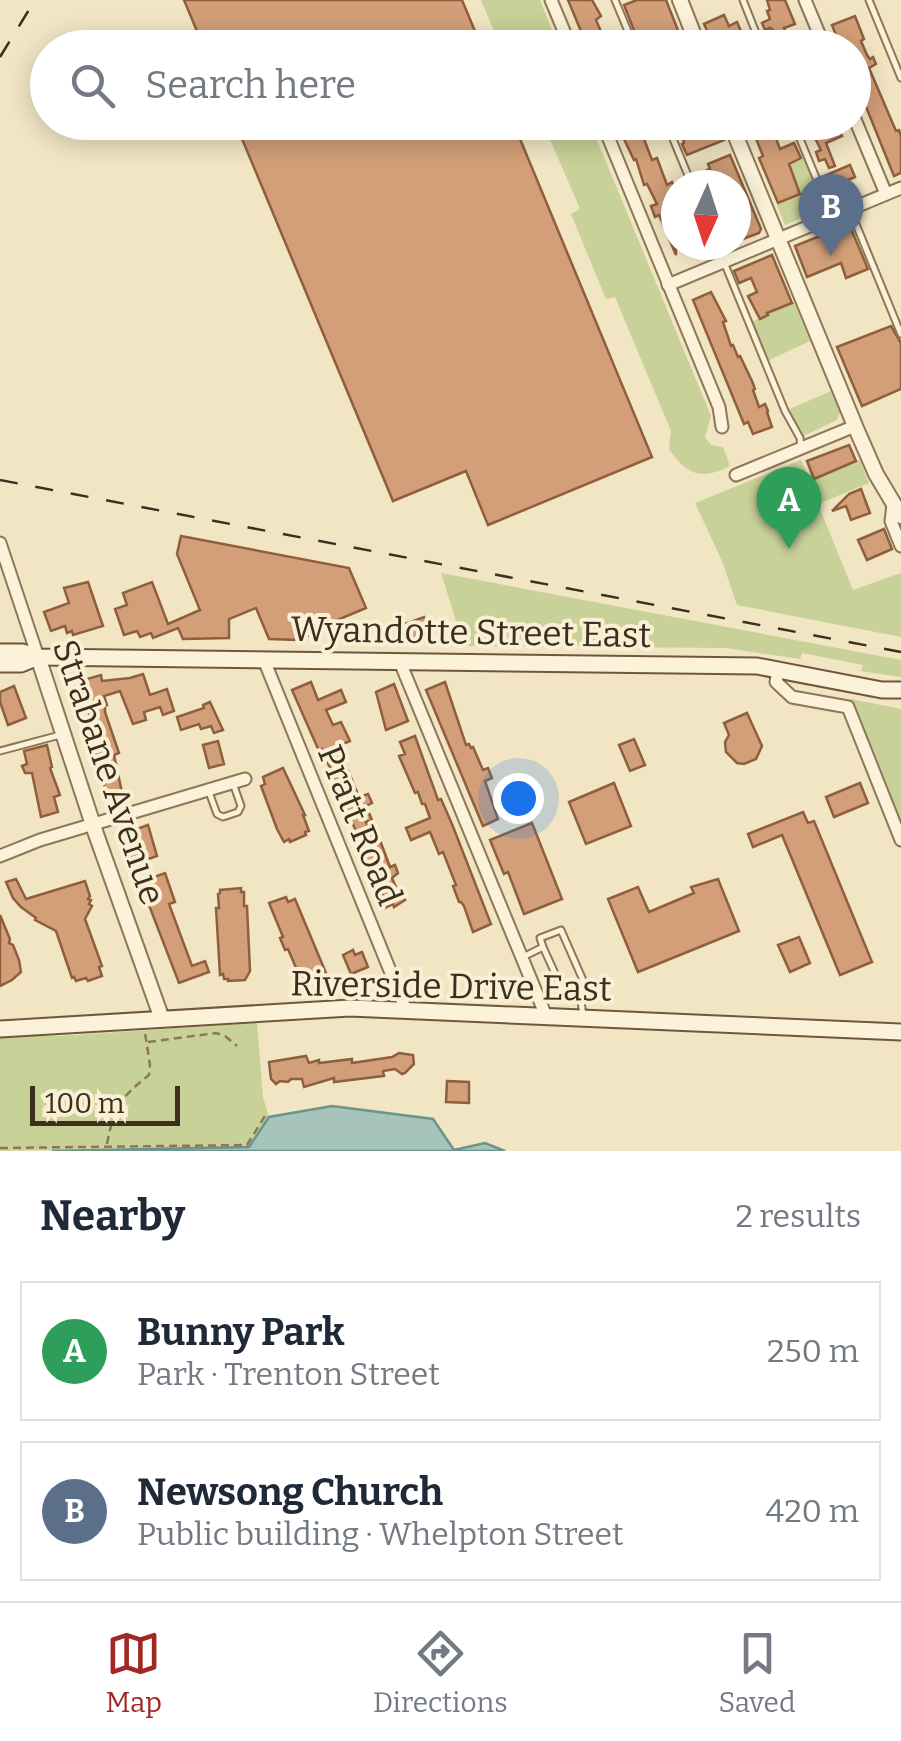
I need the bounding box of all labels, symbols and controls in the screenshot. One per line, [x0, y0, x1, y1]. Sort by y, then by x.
search box [30, 30, 871, 140]
icon: search [65, 58, 120, 113]
text: Search here [145, 62, 356, 108]
north arrow [661, 170, 751, 260]
pin: B [798, 174, 864, 256]
pin: A [756, 466, 822, 549]
street label: Wyandotte Street East [291, 608, 652, 656]
street label: Strabane Avenue [44, 634, 174, 910]
street label: Pratt Road [309, 739, 411, 911]
your location [493, 773, 544, 824]
street label: Riverside Drive East [290, 962, 612, 1010]
scale bar [30, 1081, 180, 1126]
text: 100 m [45, 1087, 125, 1120]
text: Nearby [40, 1191, 185, 1241]
text: 2 results [735, 1197, 861, 1235]
text: Bunny Park [137, 1309, 345, 1355]
text: A [63, 1332, 86, 1370]
text: 250 m [767, 1332, 859, 1370]
text: Park · Trenton Street [137, 1355, 440, 1393]
text: Newsong Church [137, 1469, 443, 1515]
text: B [64, 1492, 85, 1530]
text: 420 m [765, 1492, 859, 1530]
text: Public building · Whelpton Street [137, 1515, 624, 1553]
tab: Map [105, 1626, 162, 1719]
tab: Directions [373, 1626, 508, 1719]
tab: Saved [719, 1626, 796, 1719]

